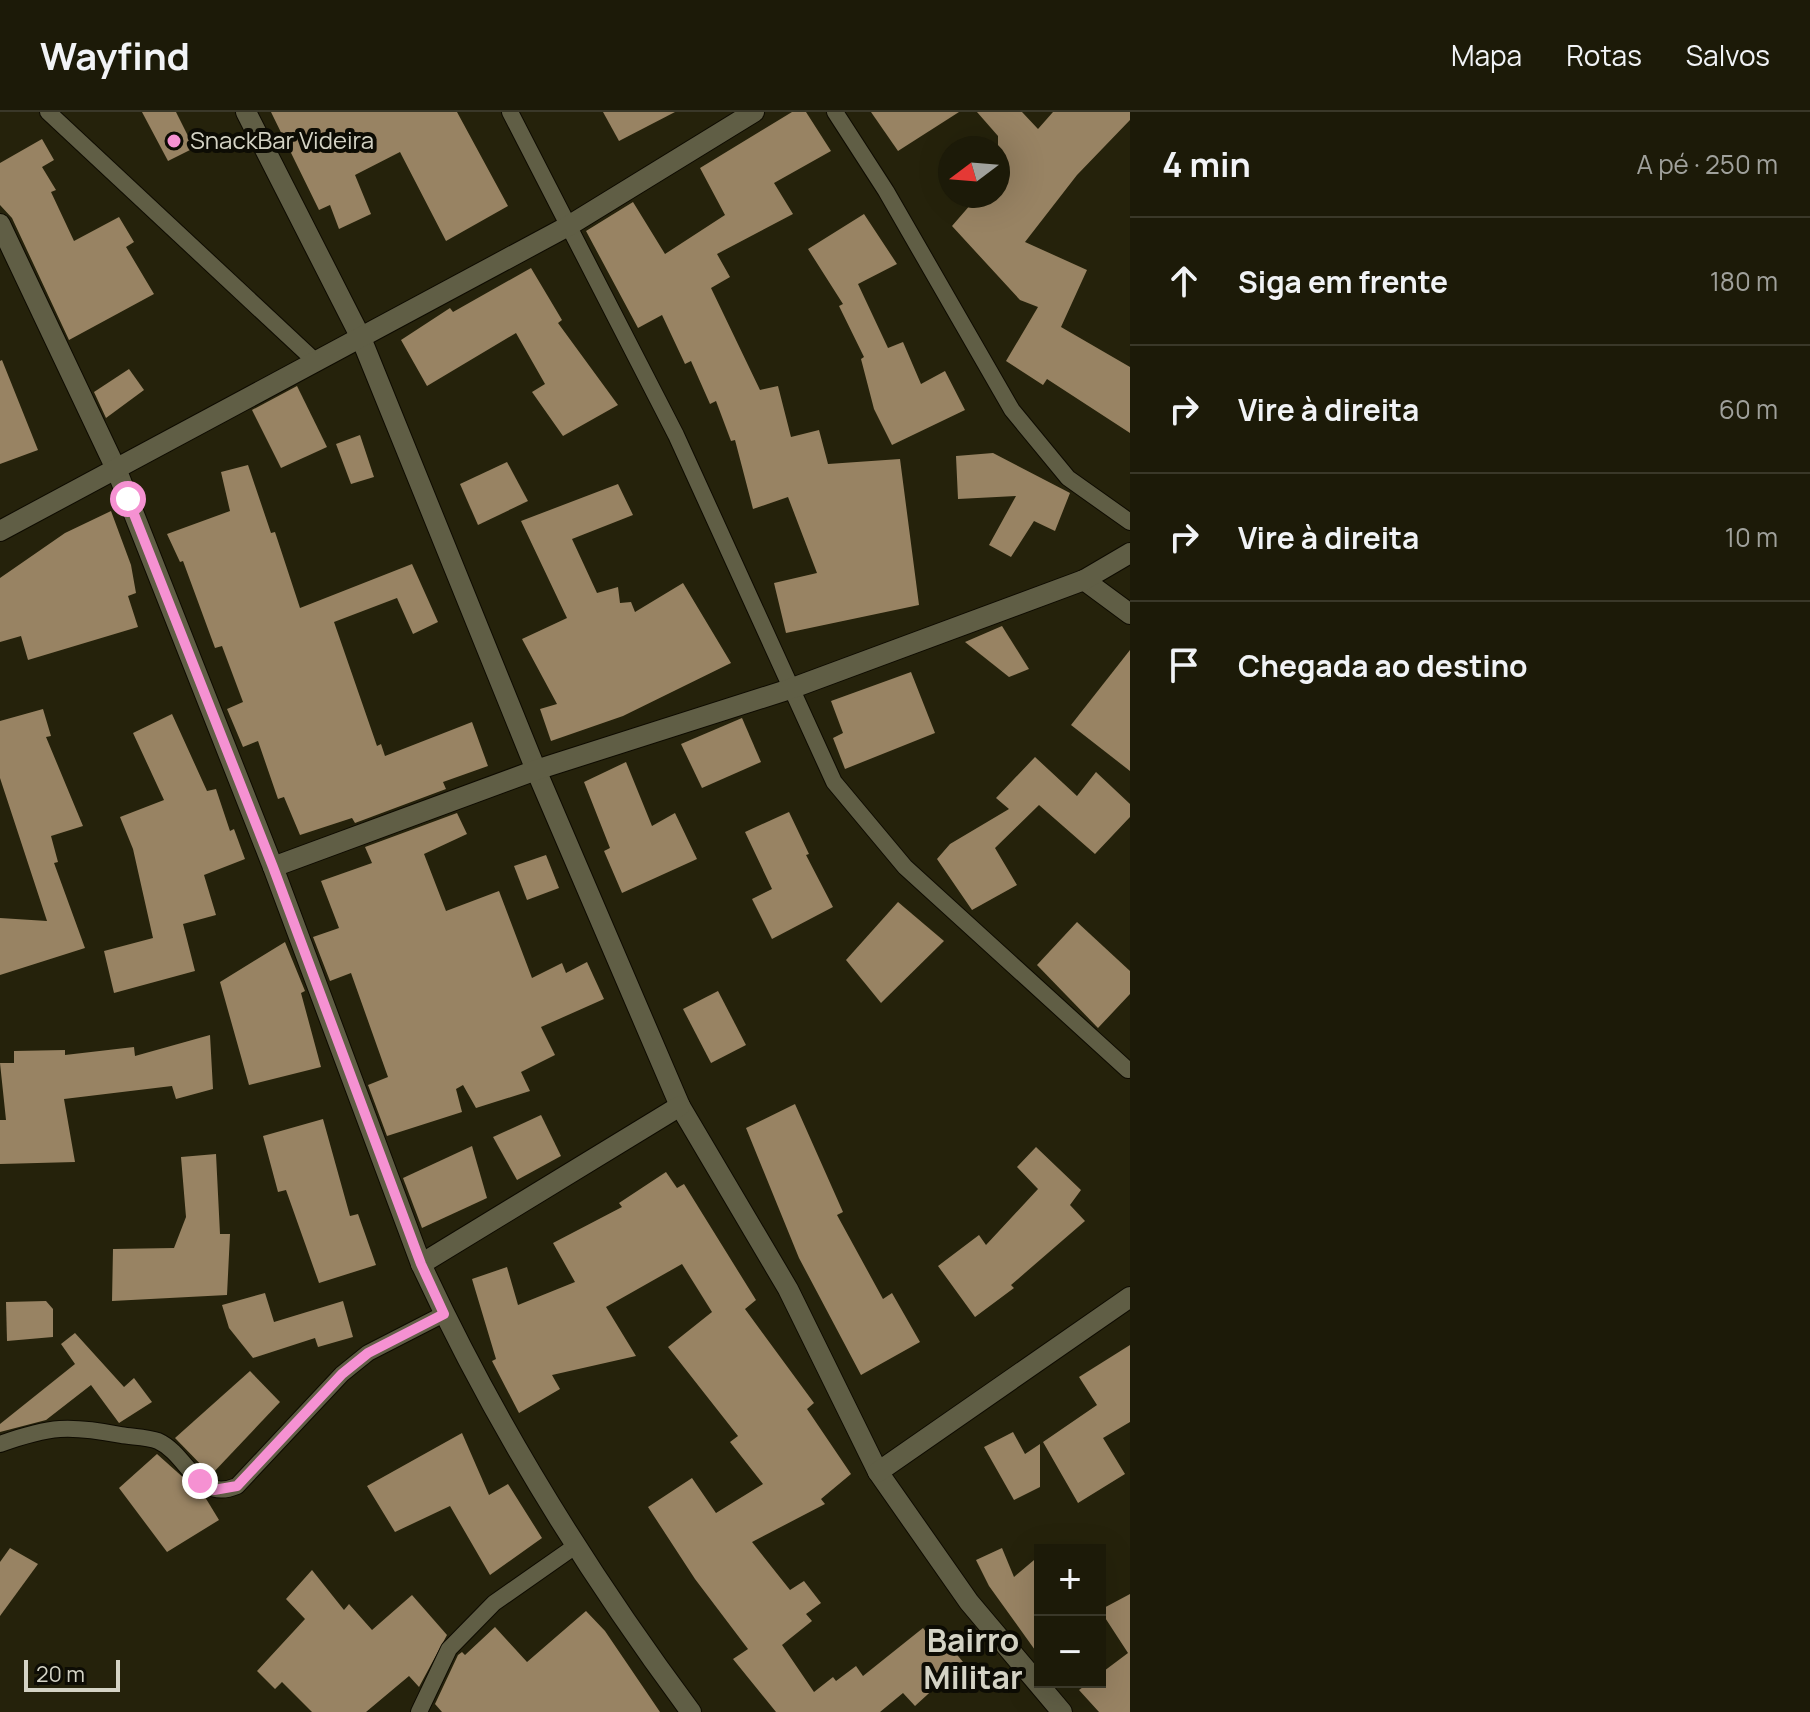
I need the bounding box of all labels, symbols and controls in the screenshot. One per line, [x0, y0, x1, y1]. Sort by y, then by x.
text: Wayfind [40, 29, 190, 81]
text: Mapa [1451, 36, 1522, 74]
text: Rotas [1566, 36, 1642, 74]
text: Salvos [1686, 36, 1770, 74]
place label: SnackBar Videira [190, 123, 374, 156]
marker: SnackBar Videira [165, 132, 183, 150]
north arrow [938, 136, 1010, 208]
text: 4 min [1162, 141, 1251, 187]
text: A pé · 250 m [1637, 146, 1778, 182]
icon: ahead [1162, 259, 1206, 303]
text: Siga em frente [1238, 261, 1448, 302]
text: 180 m [1710, 263, 1778, 299]
icon: right [1162, 387, 1206, 431]
text: Vire à direita [1238, 389, 1419, 430]
text: 60 m [1719, 391, 1778, 427]
route start [110, 481, 146, 517]
icon: right [1162, 515, 1206, 559]
text: Vire à direita [1238, 517, 1419, 558]
text: 10 m [1725, 519, 1778, 555]
icon: arrive [1162, 643, 1206, 687]
text: Chegada ao destino [1238, 645, 1528, 686]
route end [182, 1463, 218, 1499]
map controls [1034, 1544, 1106, 1688]
button: + [1034, 1544, 1106, 1616]
button: − [1034, 1616, 1106, 1688]
district label: Bairro Militar [923, 1618, 1023, 1699]
scale bar [24, 1656, 120, 1692]
text: 20 m [36, 1659, 85, 1689]

